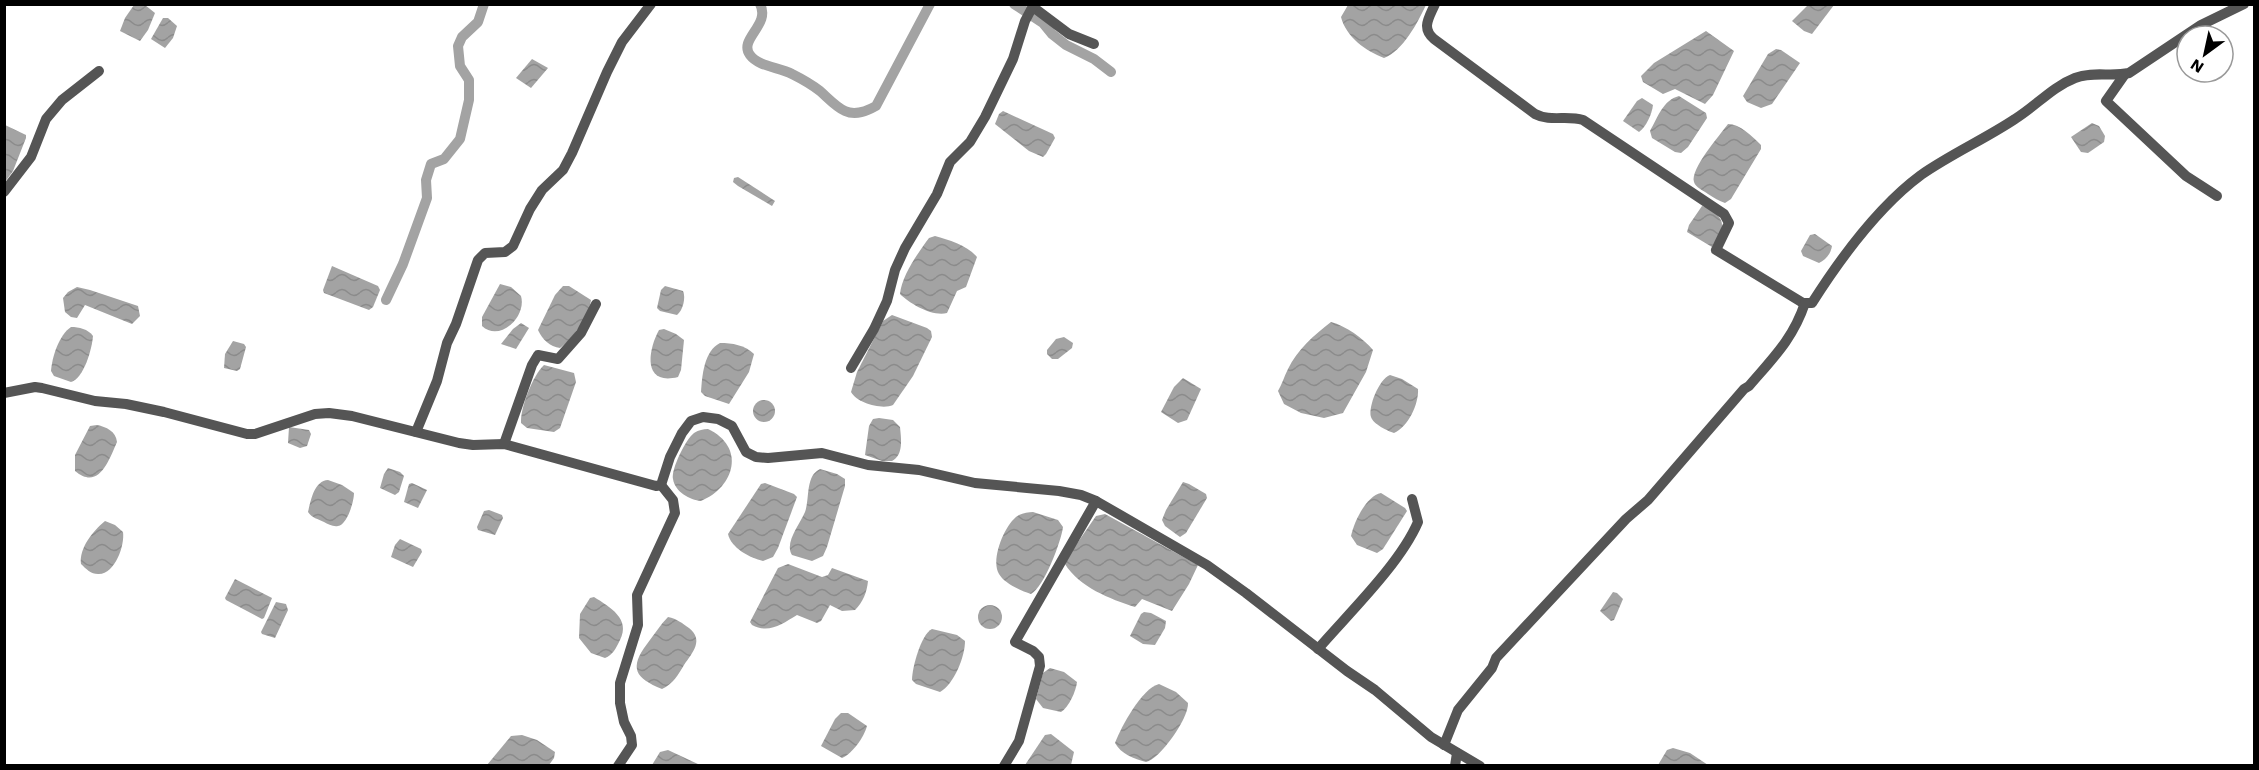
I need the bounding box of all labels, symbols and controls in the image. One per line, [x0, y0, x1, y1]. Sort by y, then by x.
north arrow [2175, 24, 2235, 84]
text: N [2187, 55, 2207, 77]

